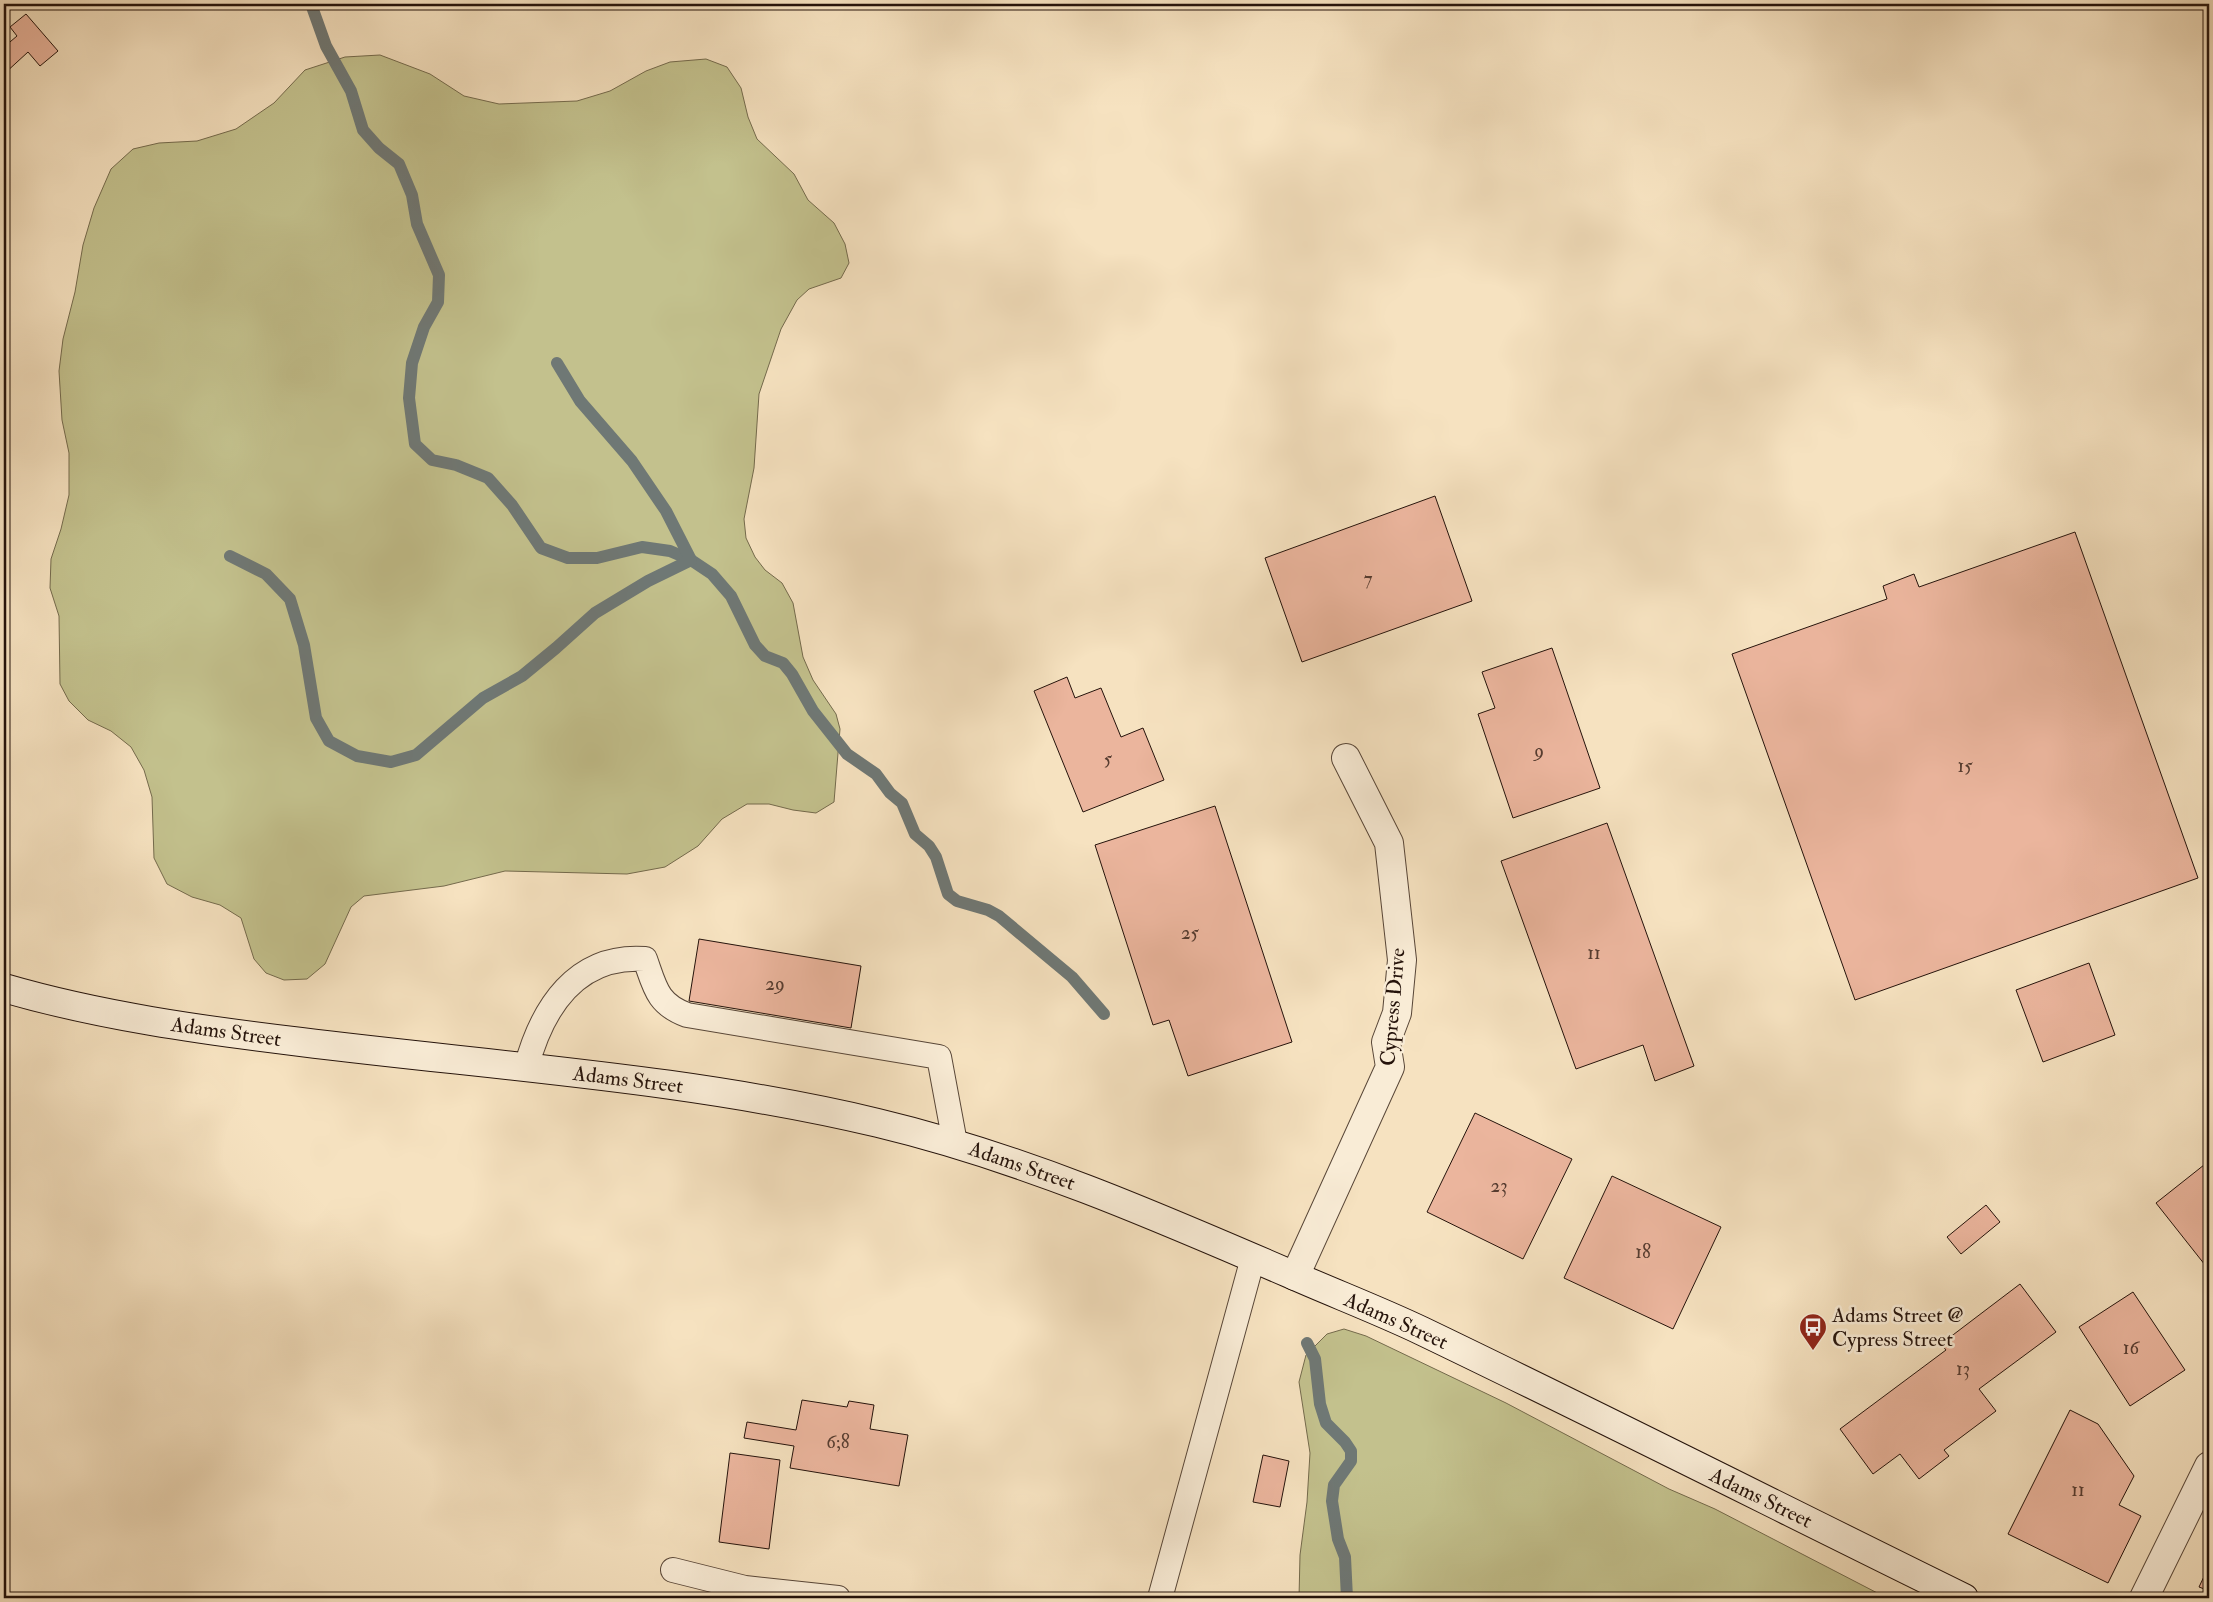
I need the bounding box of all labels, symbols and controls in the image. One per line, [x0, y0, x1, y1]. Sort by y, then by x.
house number: 7 [1364, 567, 1373, 591]
house number: 9 [1532, 739, 1544, 763]
house number: 5 [1104, 747, 1113, 771]
house number: 15 [1957, 754, 1973, 778]
house number: 25 [1181, 921, 1200, 945]
house number: 11 [1587, 941, 1601, 965]
street label: Cypress Drive [1374, 947, 1412, 1067]
house number: 29 [765, 972, 785, 996]
street label: Adams Street [168, 1011, 283, 1053]
street label: Adams Street [570, 1060, 685, 1100]
street label: Adams Street [964, 1135, 1079, 1197]
house number: 23 [1491, 1174, 1507, 1198]
house number: 18 [1635, 1240, 1651, 1264]
street label: Adams Street [1339, 1286, 1452, 1356]
place label: Adams Street @ Cypress Street [1831, 1302, 1963, 1353]
bus stop icon: Adams Street @ Cypress Street [1798, 1312, 1828, 1351]
house number: 16 [2123, 1336, 2141, 1360]
house number: 13 [1956, 1357, 1970, 1381]
house number: 6;8 [826, 1430, 850, 1454]
street label: Adams Street [1704, 1461, 1817, 1535]
house number: 11 [2071, 1478, 2085, 1502]

